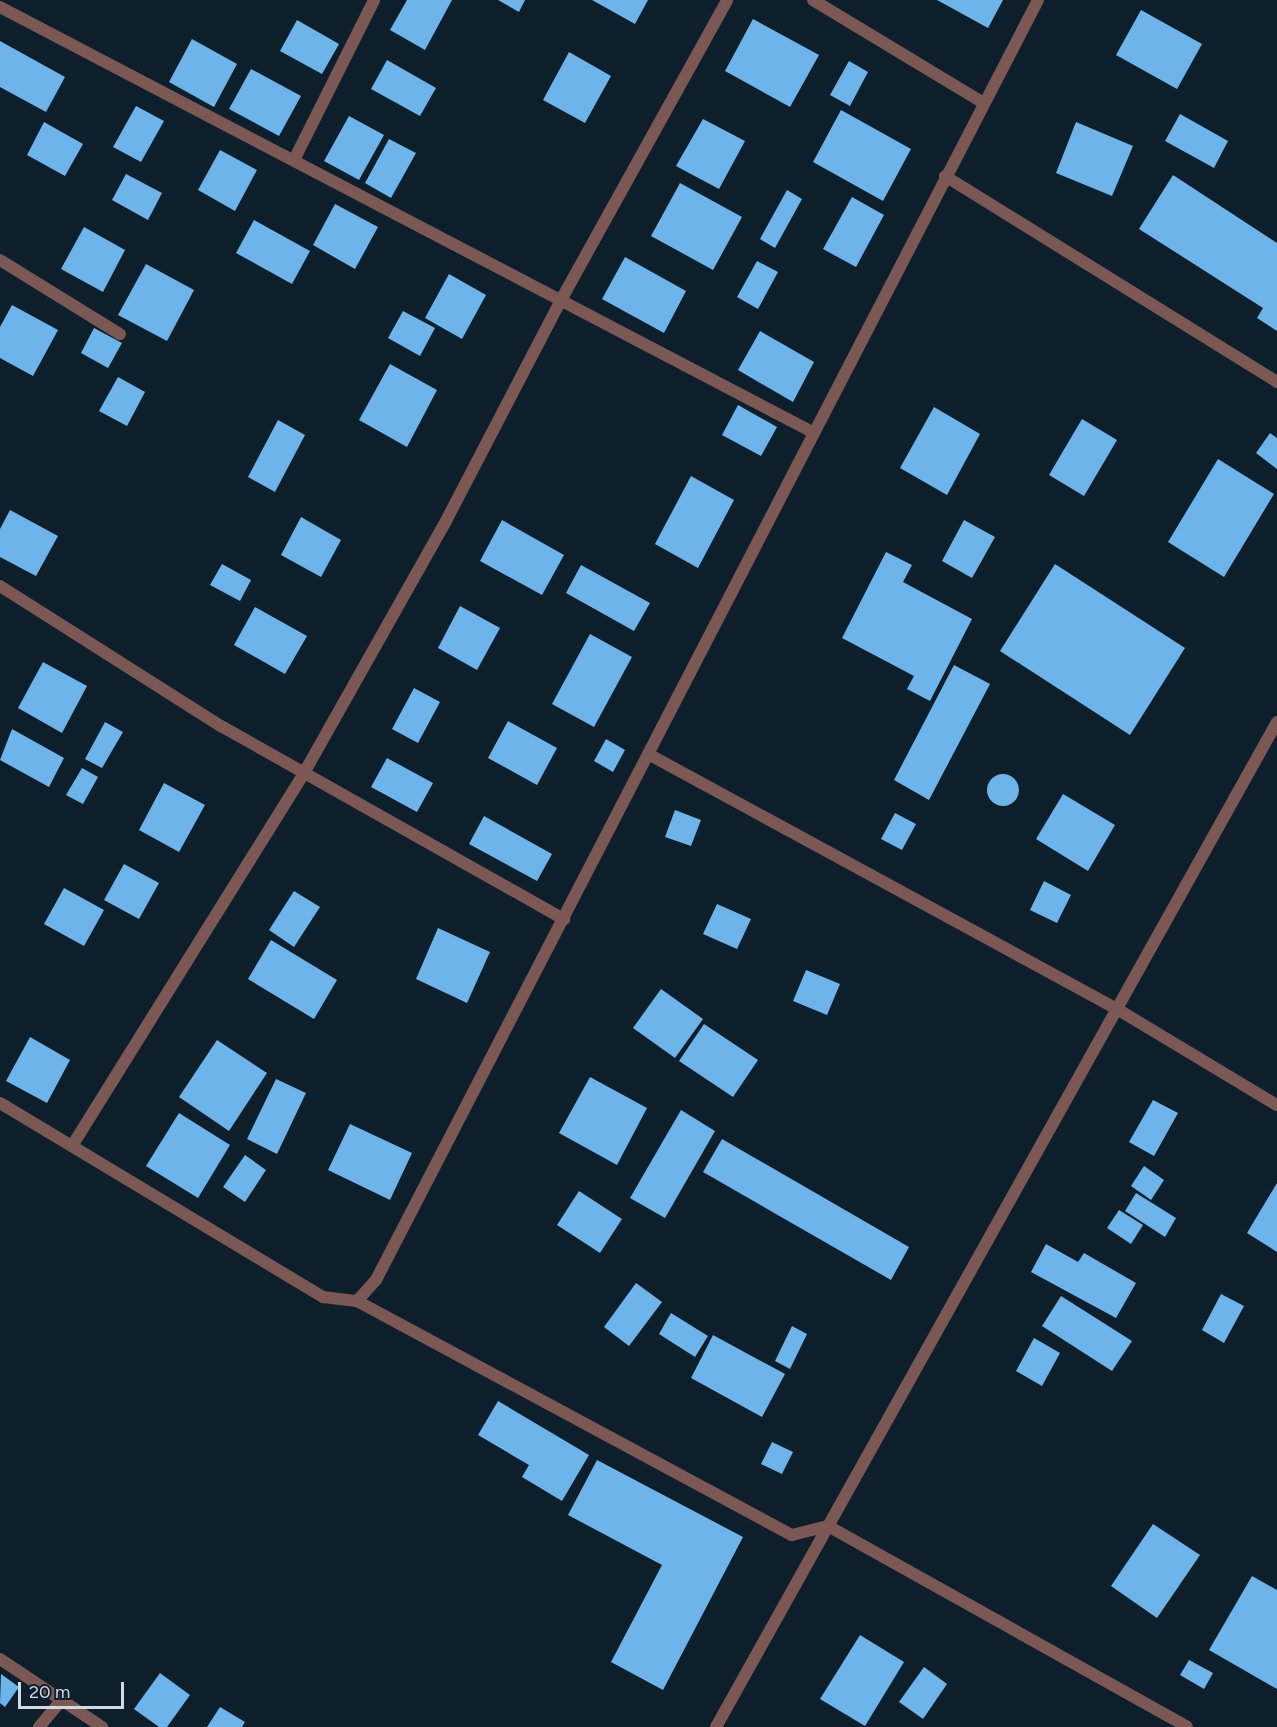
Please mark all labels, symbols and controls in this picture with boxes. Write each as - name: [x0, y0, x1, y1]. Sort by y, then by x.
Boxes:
- scale bar: [21, 1670, 128, 1708]
- text: 20 m: [29, 1681, 70, 1703]

